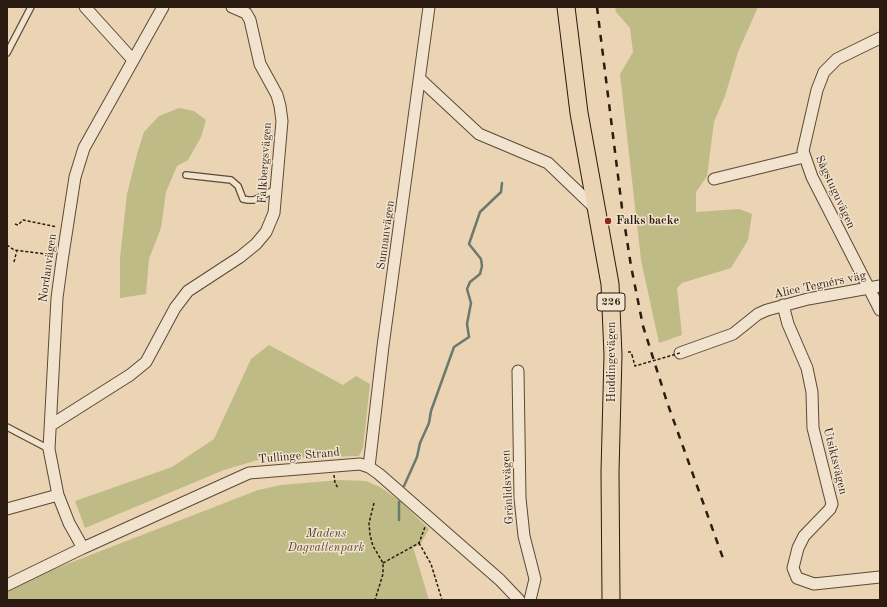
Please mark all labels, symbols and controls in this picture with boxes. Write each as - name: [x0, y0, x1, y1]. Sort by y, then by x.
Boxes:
- street label: Falkbergsvägen: [255, 122, 275, 204]
- street label: Sågstuguvägen: [812, 153, 858, 231]
- street label: Sunnanvägen: [374, 199, 398, 271]
- place label: Falks backe: [616, 214, 679, 228]
- marker: Falks backe: [603, 216, 613, 226]
- street label: Nordanvägen: [36, 233, 60, 303]
- street label: Alice Tegnérs väg: [773, 268, 867, 302]
- road number: 226: [597, 293, 625, 311]
- street label: Huddingevägen: [605, 322, 619, 402]
- street label: Utsiktsvägen: [820, 426, 850, 496]
- street label: Tullinge Strand: [258, 445, 340, 467]
- street label: Grönlidsvägen: [499, 449, 517, 525]
- park label: Madens Dagvattenpark: [288, 527, 364, 555]

